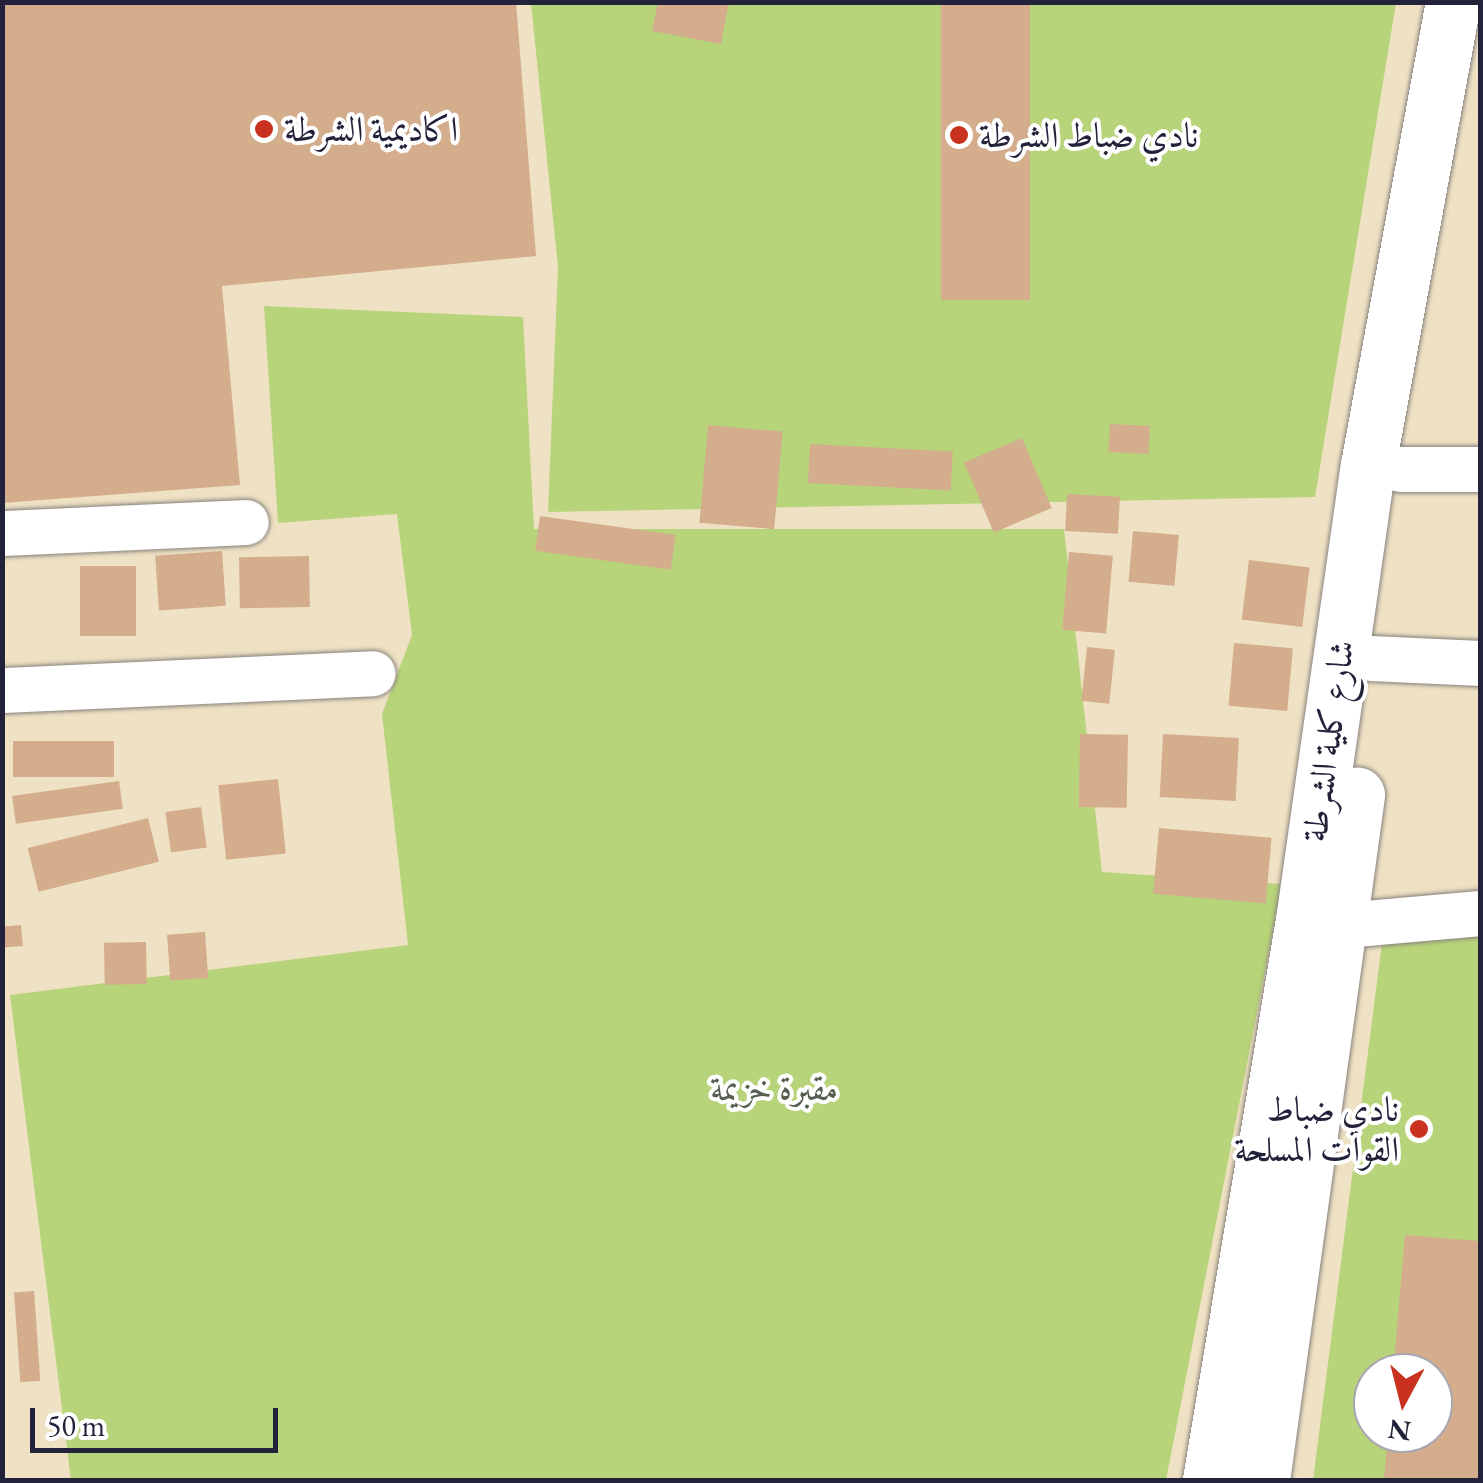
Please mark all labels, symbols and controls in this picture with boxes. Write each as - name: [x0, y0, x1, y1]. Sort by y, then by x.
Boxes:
- place label: اكاديمية الشرطة: [284, 108, 458, 150]
- place label: نادي ضباط الشرطة: [979, 114, 1198, 156]
- marker: اكاديمية الشرطة: [253, 118, 275, 140]
- marker: نادي ضباط الشرطة: [948, 124, 970, 146]
- street label: شارع كلية الشرطة: [1293, 637, 1363, 845]
- park label: مقبرة خزيمة: [710, 1067, 838, 1109]
- place label: نادي ضباط القوات المسلحة: [1234, 1088, 1399, 1170]
- marker: نادي ضباط القوات المسلحة: [1408, 1118, 1430, 1140]
- north arrow: [1353, 1353, 1453, 1453]
- scale bar: [35, 1388, 282, 1450]
- text: 50 m: [47, 1406, 105, 1445]
- text: N: [1386, 1412, 1413, 1450]

